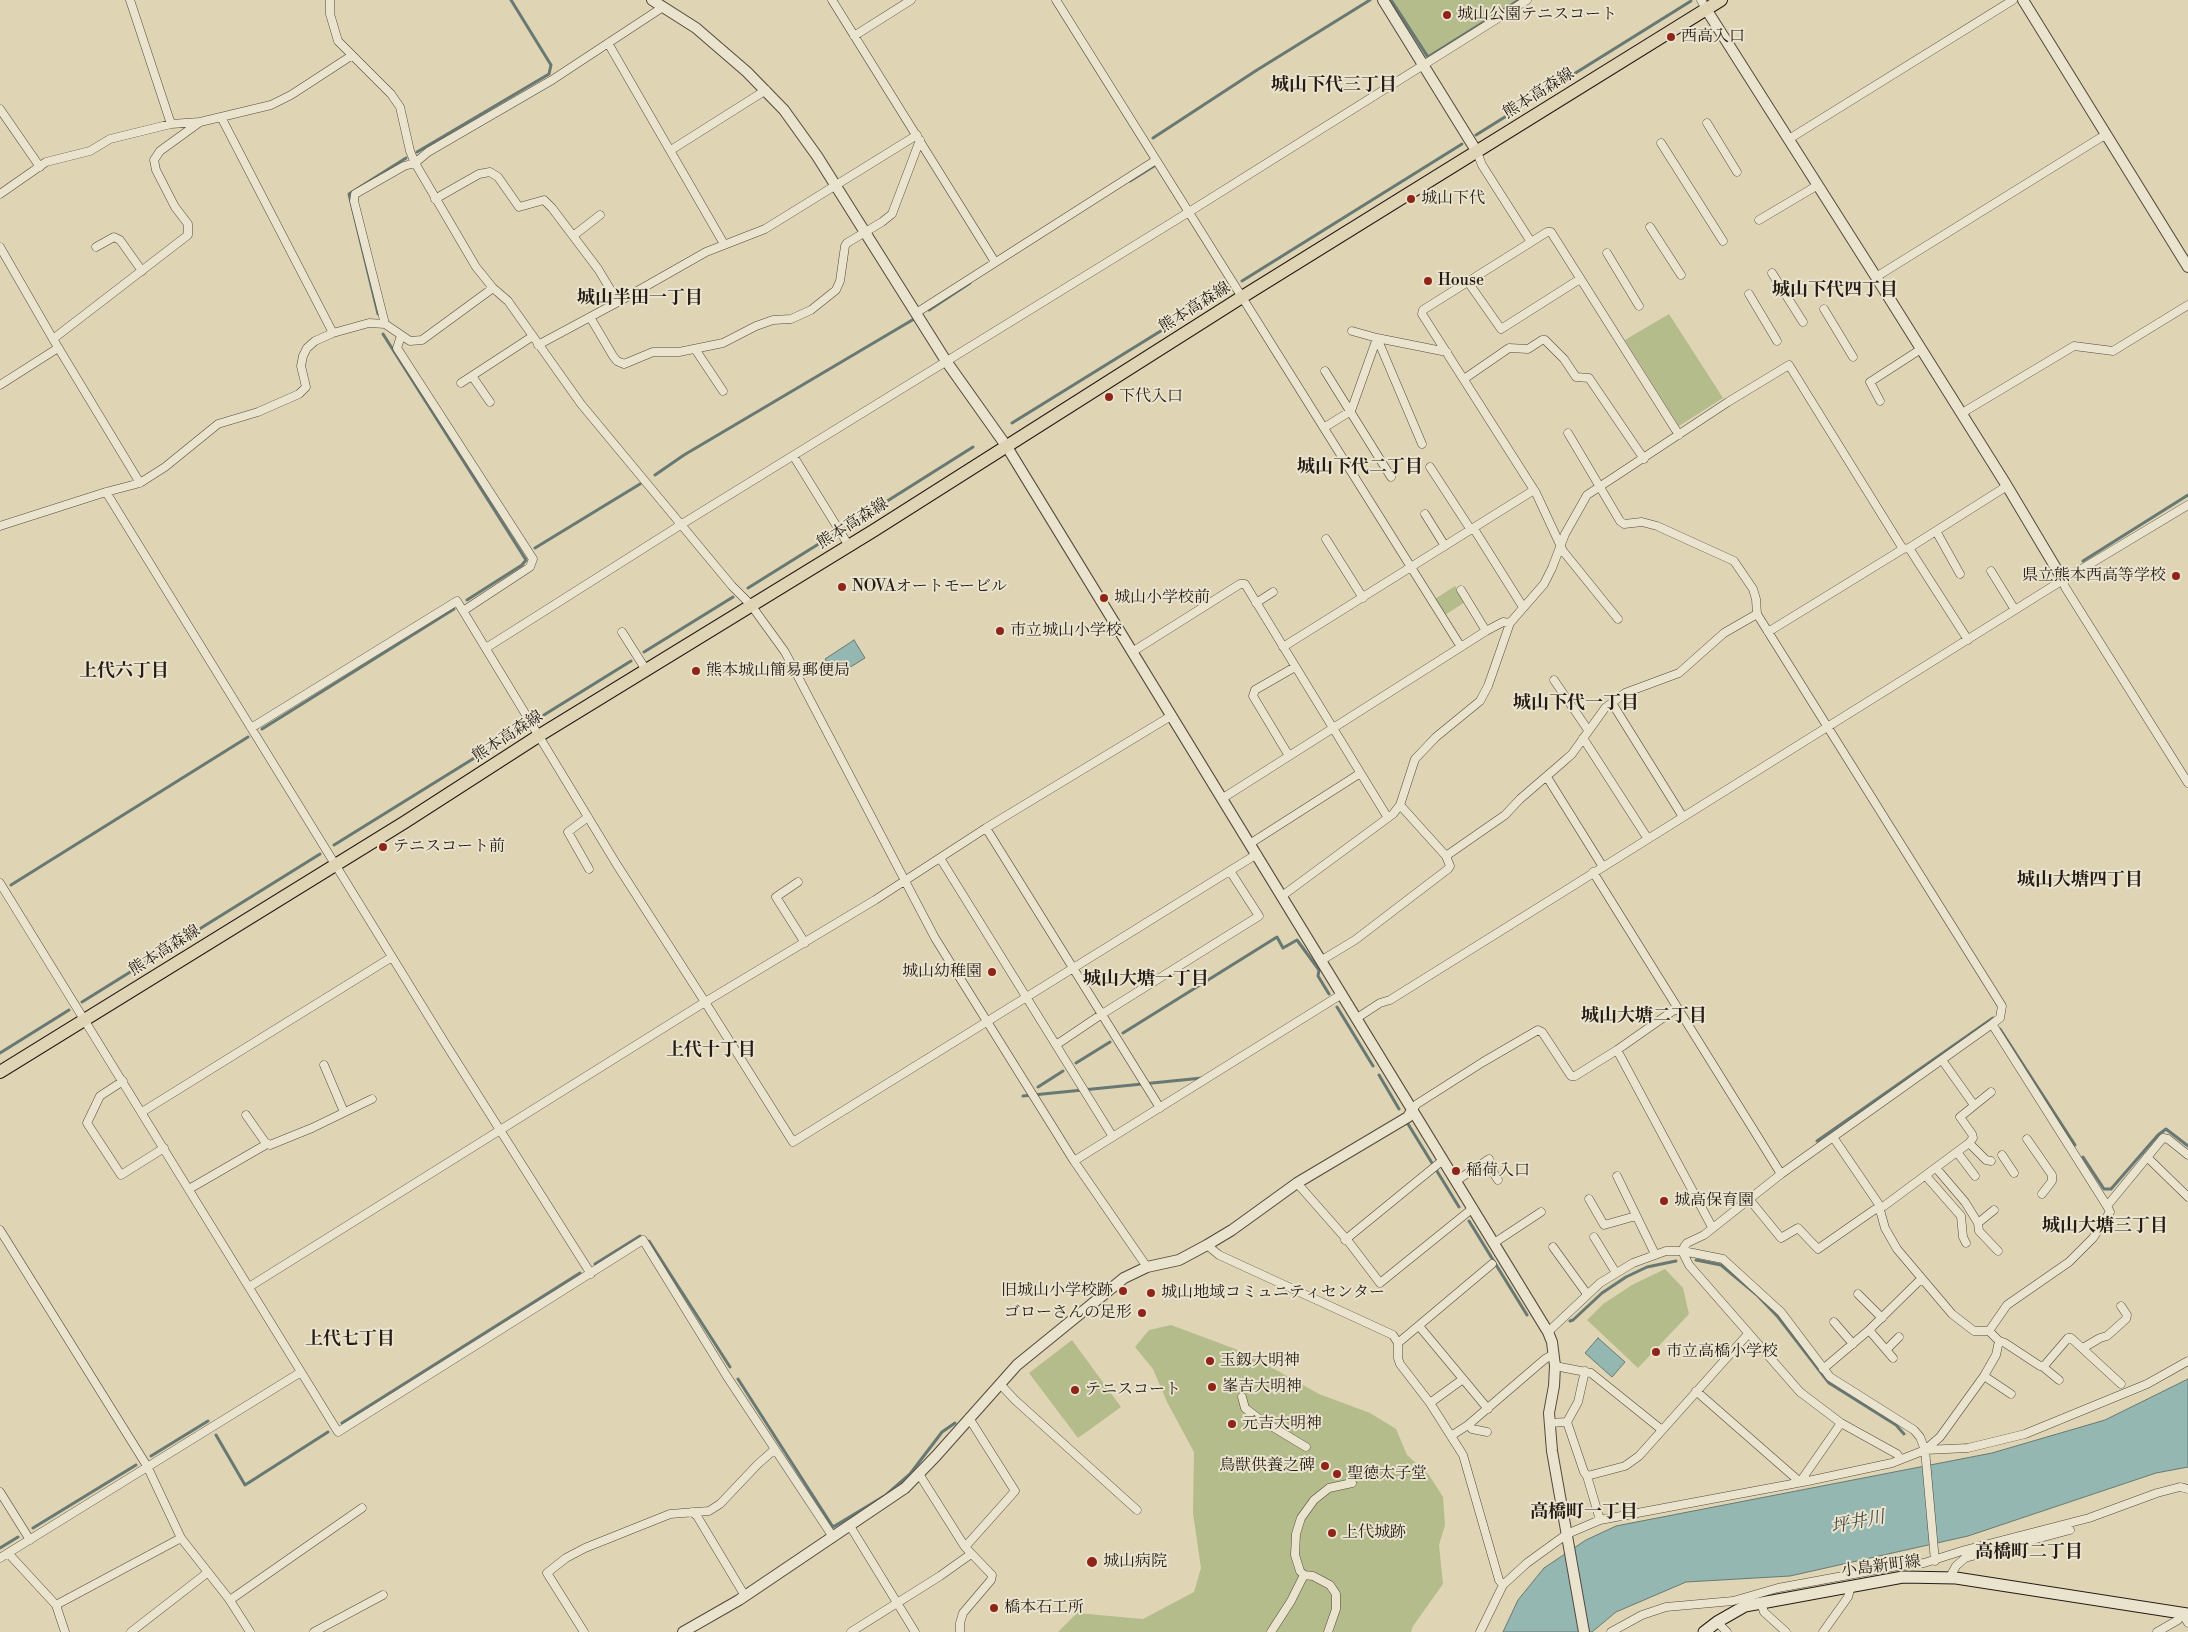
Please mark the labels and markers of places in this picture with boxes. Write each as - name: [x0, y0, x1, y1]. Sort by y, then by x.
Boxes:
- place label: 城山公園テニスコート: [1457, 5, 1617, 25]
- marker: 城山公園テニスコート: [1441, 9, 1453, 21]
- place label: 西高入口: [1681, 27, 1745, 47]
- marker: 西高入口: [1665, 31, 1677, 43]
- place label: 城山下代: [1421, 189, 1485, 209]
- marker: 城山下代: [1405, 193, 1417, 205]
- place label: House: [1438, 271, 1484, 291]
- marker: House: [1422, 275, 1434, 287]
- place label: 下代入口: [1119, 387, 1183, 407]
- marker: 下代入口: [1103, 391, 1115, 403]
- place label: 県立熊本西高等学校: [2022, 566, 2166, 586]
- marker: 県立熊本西高等学校: [2170, 570, 2182, 582]
- place label: NOVAオートモービル: [852, 577, 1007, 597]
- marker: NOVAオートモービル: [836, 581, 848, 593]
- place label: 城山小学校前: [1114, 588, 1210, 608]
- marker: 城山小学校前: [1098, 592, 1110, 604]
- place label: 市立城山小学校: [1010, 621, 1122, 641]
- marker: 市立城山小学校: [994, 625, 1006, 637]
- place label: 熊本城山簡易郵便局: [706, 661, 850, 681]
- marker: 熊本城山簡易郵便局: [690, 665, 702, 677]
- place label: テニスコート前: [393, 837, 505, 857]
- marker: テニスコート前: [377, 841, 389, 853]
- place label: 城山幼稚園: [902, 962, 982, 982]
- marker: 城山幼稚園: [986, 966, 998, 978]
- place label: 稲荷入口: [1466, 1161, 1530, 1181]
- marker: 稲荷入口: [1450, 1165, 1462, 1177]
- place label: 城高保育園: [1674, 1191, 1754, 1211]
- marker: 城高保育園: [1658, 1195, 1670, 1207]
- place label: 旧城山小学校跡: [1001, 1281, 1113, 1301]
- place label: 城山地域コミュニティセンター: [1161, 1283, 1385, 1303]
- marker: 旧城山小学校跡: [1117, 1285, 1129, 1297]
- marker: 城山地域コミュニティセンター: [1145, 1287, 1157, 1299]
- place label: ゴローさんの足形: [1004, 1303, 1132, 1323]
- marker: ゴローさんの足形: [1136, 1307, 1148, 1319]
- place label: 市立高橋小学校: [1666, 1342, 1778, 1362]
- marker: 市立高橋小学校: [1650, 1346, 1662, 1358]
- place label: 玉釼大明神: [1220, 1351, 1300, 1371]
- marker: 玉釼大明神: [1204, 1355, 1216, 1367]
- place label: 峯吉大明神: [1222, 1377, 1302, 1397]
- place label: テニスコート: [1085, 1380, 1181, 1400]
- marker: 峯吉大明神: [1206, 1381, 1218, 1393]
- marker: テニスコート: [1069, 1384, 1081, 1396]
- place label: 元吉大明神: [1242, 1414, 1322, 1434]
- marker: 元吉大明神: [1226, 1418, 1238, 1430]
- place label: 鳥獣供養之碑: [1219, 1456, 1315, 1476]
- marker: 鳥獣供養之碑: [1319, 1460, 1331, 1472]
- place label: 聖徳太子堂: [1347, 1464, 1427, 1484]
- marker: 聖徳太子堂: [1331, 1468, 1343, 1480]
- place label: 上代城跡: [1342, 1523, 1406, 1543]
- marker: 上代城跡: [1326, 1527, 1338, 1539]
- place label: 城山病院: [1103, 1552, 1167, 1572]
- marker: 城山病院: [1085, 1555, 1099, 1569]
- place label: 橋本石工所: [1004, 1598, 1084, 1618]
- marker: 橋本石工所: [988, 1602, 1000, 1614]

